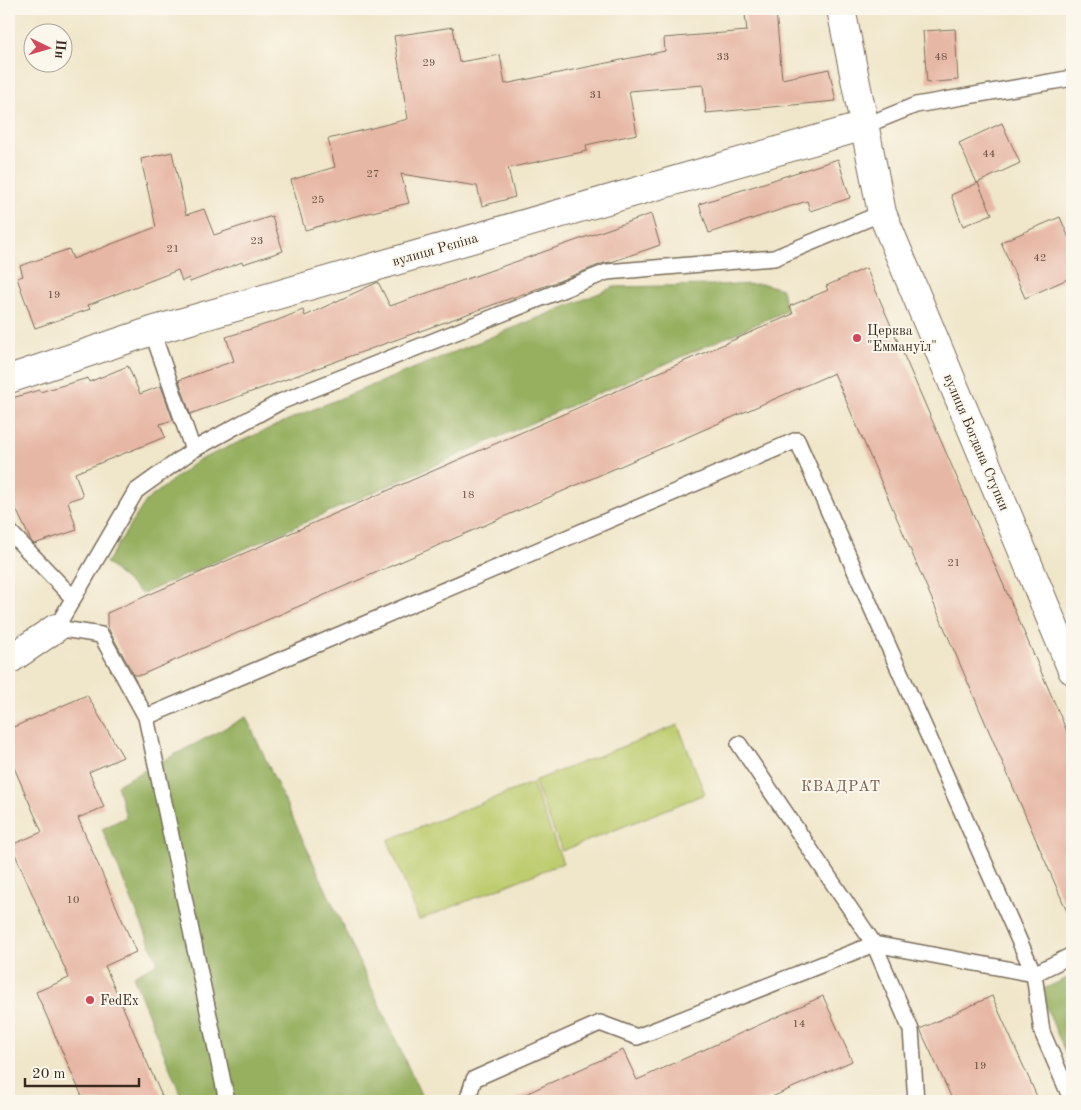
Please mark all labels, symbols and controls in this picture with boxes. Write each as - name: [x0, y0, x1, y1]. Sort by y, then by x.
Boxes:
- north arrow: [22, 22, 72, 72]
- text: Пн: [52, 39, 68, 59]
- house number: 33: [717, 52, 729, 63]
- house number: 48: [935, 52, 947, 63]
- house number: 29: [423, 58, 435, 69]
- house number: 31: [590, 90, 602, 101]
- house number: 44: [983, 149, 995, 160]
- house number: 27: [367, 169, 379, 180]
- house number: 25: [312, 195, 324, 206]
- street label: вулиця Рєпіна: [391, 231, 480, 269]
- house number: 23: [251, 236, 263, 247]
- house number: 21: [167, 244, 179, 255]
- house number: 42: [1034, 253, 1046, 264]
- house number: 19: [48, 290, 60, 301]
- place label: Церква "Еммануїл": [867, 324, 937, 354]
- marker: Церква "Еммануїл": [851, 332, 863, 344]
- street label: вулиця Богдана Ступки: [941, 372, 1011, 513]
- house number: 18: [462, 490, 474, 501]
- house number: 21: [948, 558, 960, 569]
- district label: КВАДРАТ: [801, 780, 881, 795]
- house number: 10: [67, 895, 79, 906]
- marker: FedEx: [84, 994, 96, 1006]
- place label: FedEx: [100, 994, 139, 1008]
- house number: 14: [793, 1019, 805, 1030]
- scale bar: [25, 1055, 139, 1087]
- house number: 19: [974, 1061, 986, 1072]
- text: 20 m: [32, 1067, 66, 1082]

